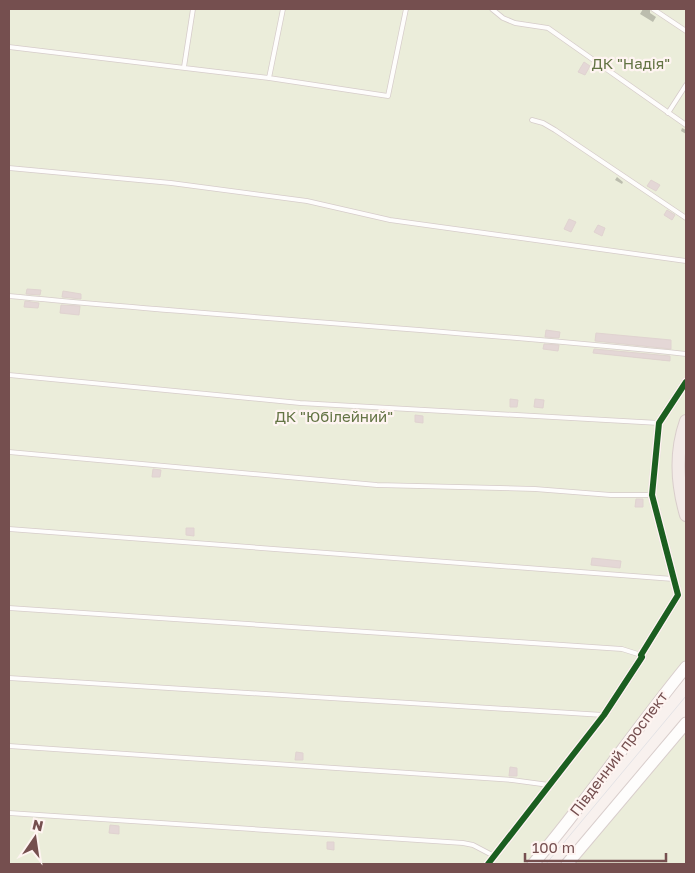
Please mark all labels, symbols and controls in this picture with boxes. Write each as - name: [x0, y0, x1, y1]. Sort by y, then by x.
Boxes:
- park label: ДК "Надія": [592, 54, 670, 72]
- park label: ДК "Юбілейний": [275, 407, 393, 425]
- street label: Південний проспект: [566, 687, 671, 819]
- north arrow: [10, 813, 60, 863]
- text: N: [31, 815, 45, 834]
- scale bar: [525, 830, 666, 862]
- text: 100 m: [532, 838, 575, 856]

